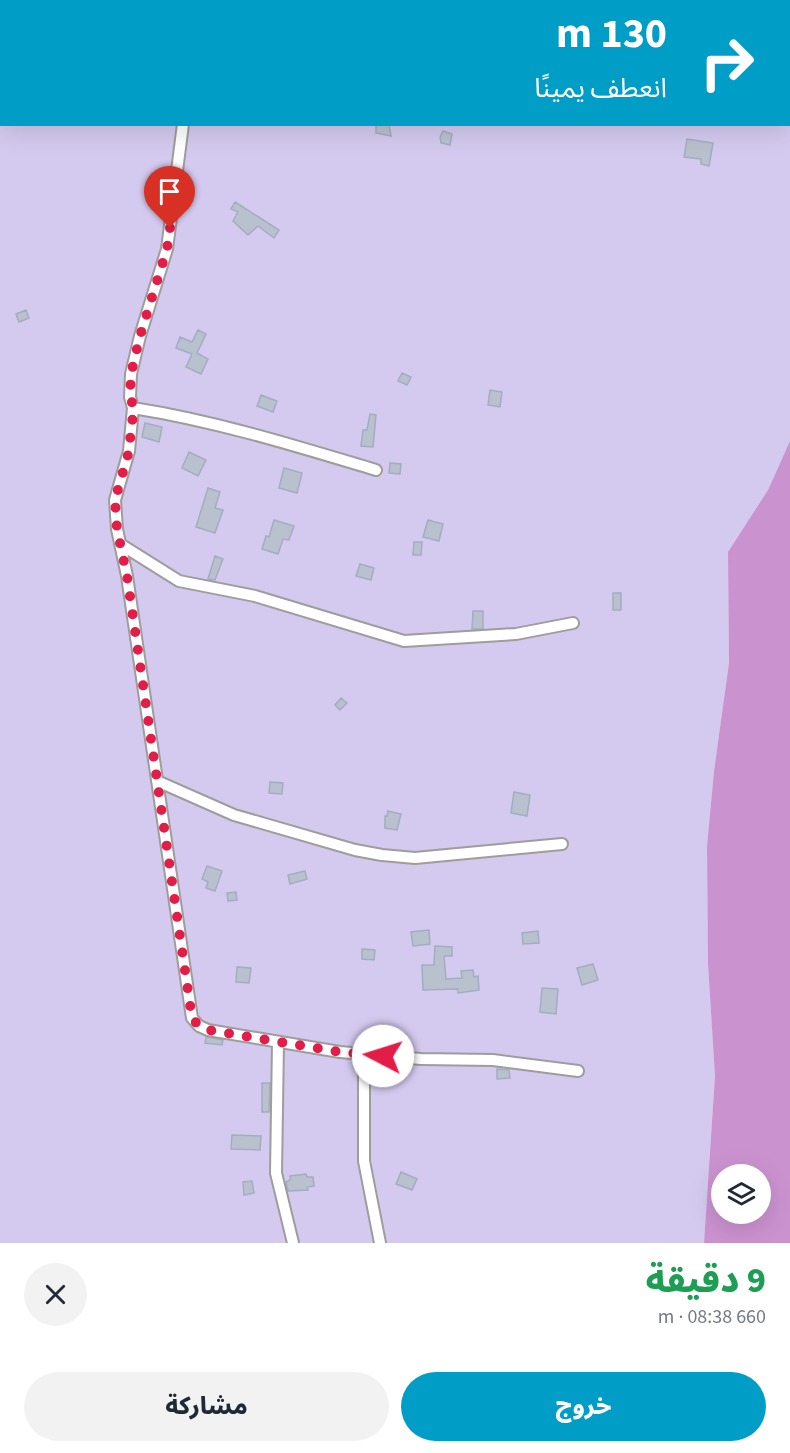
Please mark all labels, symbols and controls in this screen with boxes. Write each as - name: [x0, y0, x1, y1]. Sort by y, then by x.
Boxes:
- text: 130 m: [556, 4, 667, 64]
- icon: right: [688, 24, 766, 102]
- text: انعطف يمينًا: [534, 69, 667, 108]
- pin: [144, 166, 195, 228]
- icon: arrive: [153, 175, 186, 208]
- position arrow: [351, 1024, 415, 1088]
- map controls: [711, 1164, 771, 1224]
- button: layers: [711, 1164, 771, 1224]
- text: 9 دقيقة: [646, 1255, 766, 1306]
- button: close: [24, 1263, 87, 1326]
- text: 660 m · 08:38: [658, 1303, 766, 1331]
- button: مشاركة: [24, 1372, 389, 1441]
- button: خروج: [401, 1372, 766, 1441]

